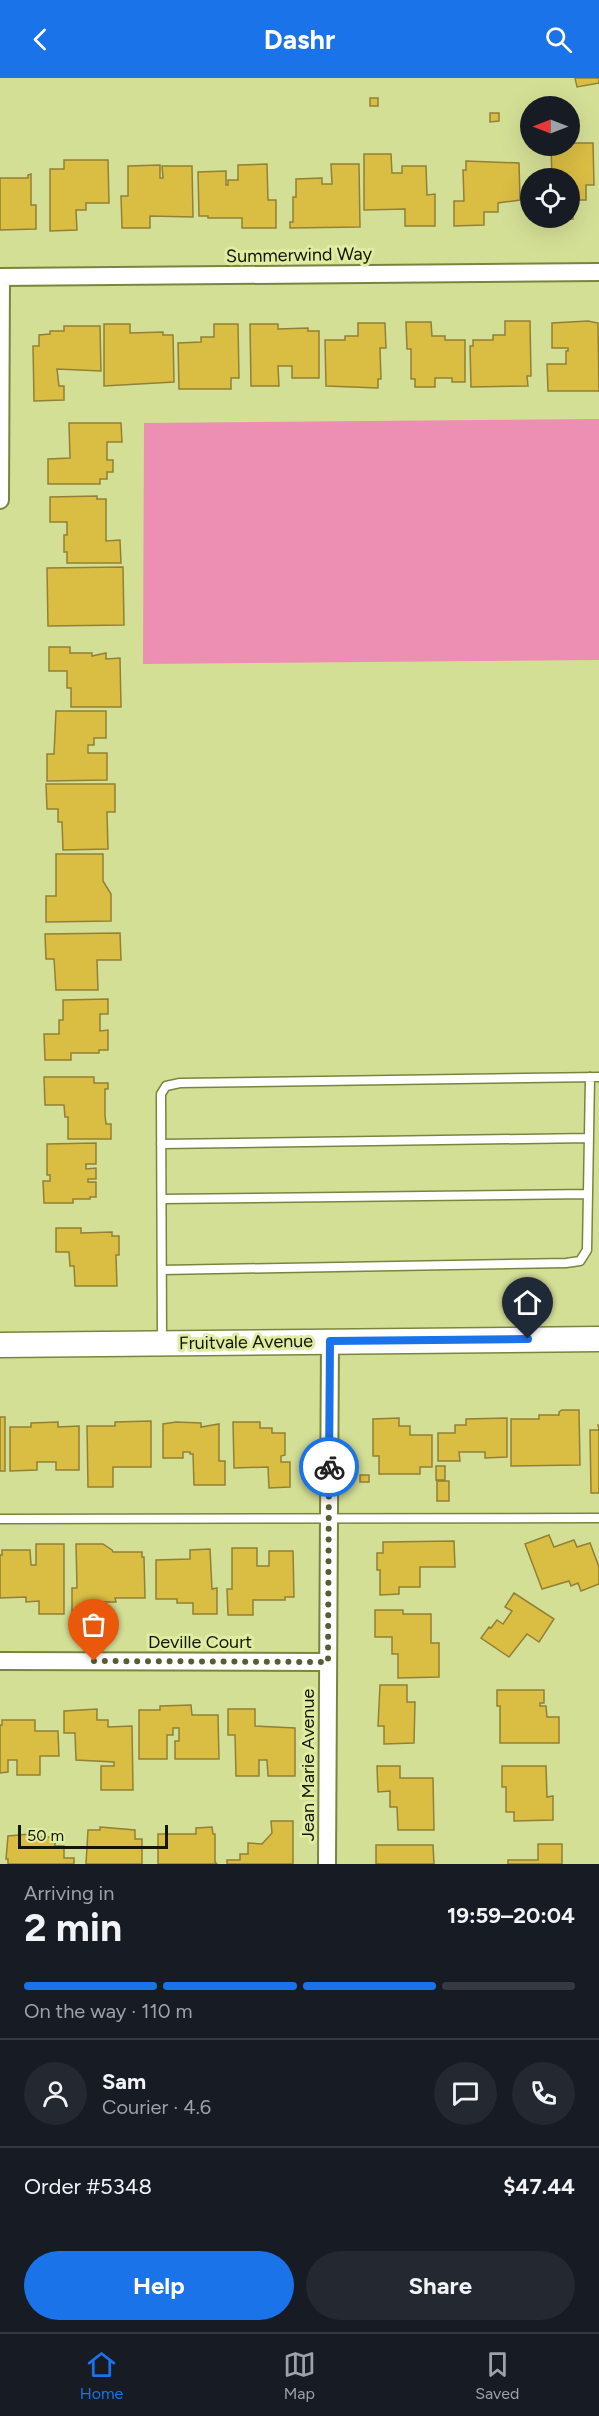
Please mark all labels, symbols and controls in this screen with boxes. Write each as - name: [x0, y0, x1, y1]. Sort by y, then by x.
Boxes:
- icon: back: [24, 23, 57, 56]
- text: Dashr: [264, 23, 335, 56]
- icon: search: [542, 23, 575, 56]
- north arrow: [520, 96, 580, 156]
- map controls: [520, 96, 580, 228]
- button: locate: [520, 168, 580, 228]
- street label: Summerwind Way: [226, 243, 373, 267]
- pin: [502, 1277, 553, 1339]
- icon: home: [511, 1286, 544, 1319]
- street label: Fruitvale Avenue: [179, 1330, 313, 1354]
- courier: [299, 1437, 359, 1497]
- icon: bike: [313, 1451, 346, 1484]
- pin: [68, 1599, 119, 1661]
- icon: bag: [77, 1608, 110, 1641]
- street label: Deville Court: [148, 1631, 252, 1653]
- street label: Jean Marie Avenue: [297, 1689, 319, 1841]
- scale bar: [18, 1822, 168, 1850]
- text: 50 m: [27, 1826, 64, 1845]
- text: Arriving in: [24, 1881, 114, 1905]
- text: 19:59–20:04: [447, 1902, 575, 1929]
- text: 2 min: [24, 1904, 122, 1951]
- text: On the way · 110 m: [24, 1999, 192, 2023]
- button: person: [24, 2062, 87, 2125]
- button: chat: [434, 2062, 497, 2125]
- button: phone: [512, 2062, 575, 2125]
- text: Sam: [102, 2068, 146, 2095]
- text: Courier · 4.6: [102, 2095, 211, 2119]
- text: Order #5348: [24, 2173, 152, 2200]
- text: $47.44: [503, 2173, 575, 2200]
- button: Help: [24, 2251, 294, 2320]
- button: Share: [306, 2251, 575, 2320]
- tab: Home: [80, 2348, 123, 2403]
- tab: Map: [283, 2348, 316, 2403]
- tab: Saved: [475, 2348, 519, 2403]

